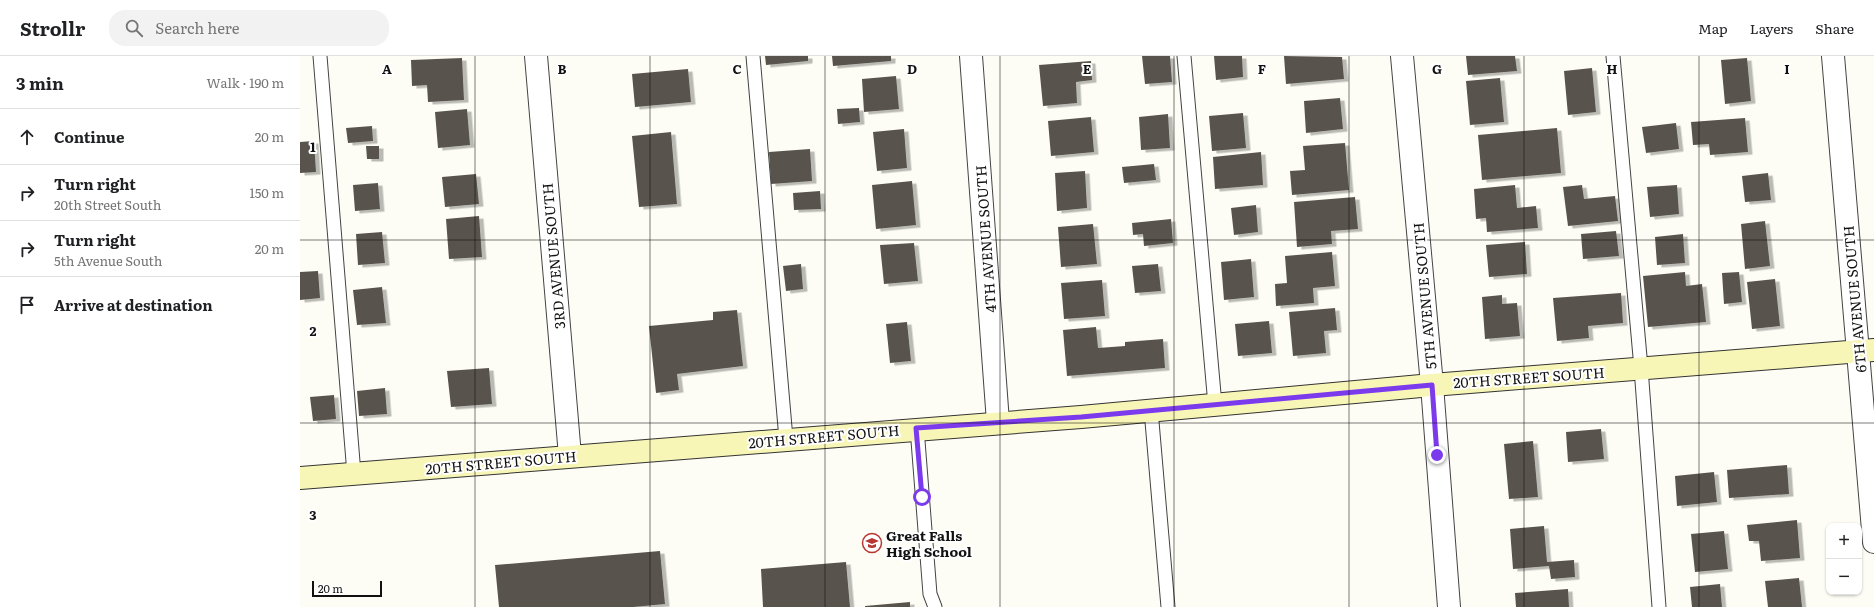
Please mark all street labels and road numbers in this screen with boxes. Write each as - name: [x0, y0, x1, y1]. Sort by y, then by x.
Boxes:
- street label: 4TH AVENUE SOUTH: [970, 165, 1000, 313]
- street label: 3RD AVENUE SOUTH: [537, 182, 569, 330]
- street label: 5TH AVENUE SOUTH: [1408, 222, 1440, 370]
- street label: 6TH AVENUE SOUTH: [1838, 225, 1870, 373]
- street label: 20TH STREET SOUTH: [1453, 362, 1605, 392]
- street label: 20TH STREET SOUTH: [748, 419, 900, 453]
- street label: 20TH STREET SOUTH: [425, 445, 577, 479]

